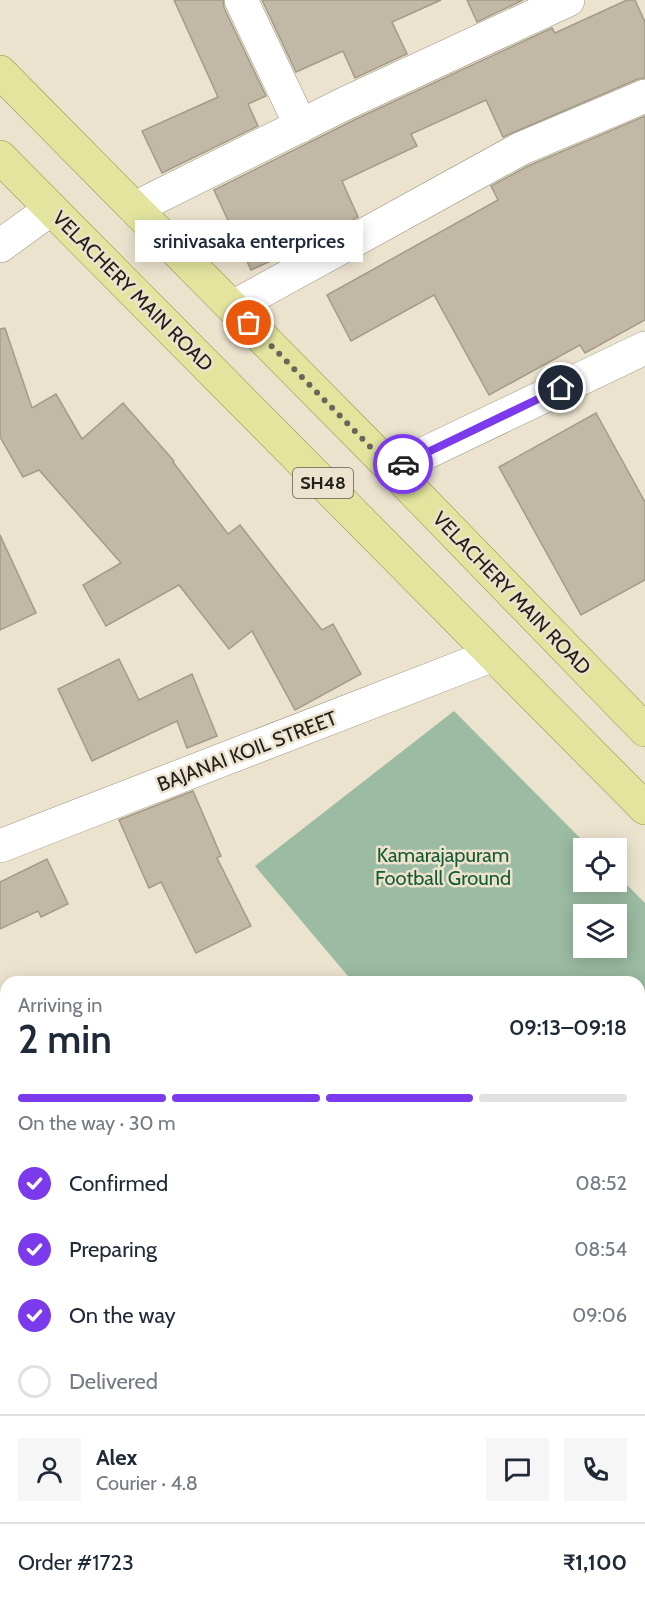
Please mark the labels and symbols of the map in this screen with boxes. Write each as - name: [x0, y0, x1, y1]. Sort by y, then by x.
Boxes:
- street label: VELACHERY MAIN ROAD: [48, 206, 218, 376]
- callout: srinivasaka enterprices: [135, 221, 363, 263]
- pin: [223, 297, 274, 348]
- pin: [535, 362, 586, 413]
- courier: [373, 434, 433, 494]
- road number: SH48: [293, 468, 353, 498]
- street label: VELACHERY MAIN ROAD: [428, 507, 596, 679]
- street label: BAJANAI KOIL STREET: [154, 706, 341, 796]
- park label: Kamarajapuram Football Ground: [375, 843, 511, 890]

